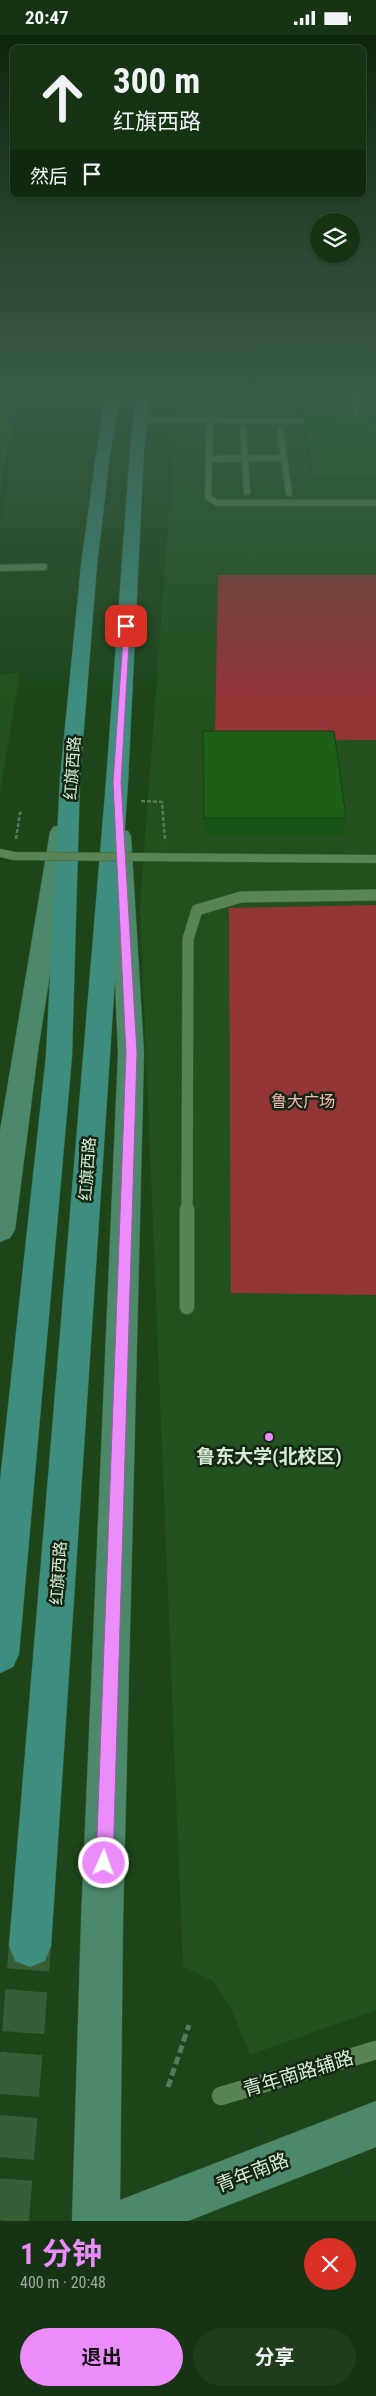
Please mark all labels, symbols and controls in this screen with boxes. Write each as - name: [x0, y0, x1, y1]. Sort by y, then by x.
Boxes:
- text: 20:47: [25, 6, 69, 29]
- text: 300 m: [113, 61, 200, 102]
- icon: ahead: [30, 65, 95, 130]
- text: 红旗西路: [113, 109, 201, 134]
- icon: arrive: [78, 160, 106, 188]
- text: 然后: [30, 165, 68, 188]
- map controls: [310, 213, 360, 263]
- button: layers: [310, 213, 360, 263]
- pin: [105, 605, 147, 647]
- icon: arrive: [112, 612, 140, 640]
- street label: 红旗西路: [61, 735, 84, 801]
- park label: 鲁大广场: [271, 1092, 335, 1111]
- street label: 红旗西路: [76, 1136, 99, 1202]
- marker: 鲁东大学(北校区): [263, 1431, 275, 1443]
- place label: 鲁东大学(北校区): [196, 1445, 342, 1468]
- street label: 红旗西路: [47, 1540, 70, 1606]
- position arrow: [77, 1836, 129, 1888]
- street label: 青年南路辅路: [240, 2046, 356, 2101]
- street label: 青年南路: [213, 2148, 292, 2197]
- text: 1 分钟: [20, 2236, 102, 2271]
- button: close: [304, 2238, 356, 2290]
- text: 400 m · 20:48: [20, 2273, 106, 2292]
- button: 退出: [20, 2328, 183, 2386]
- button: 分享: [193, 2328, 356, 2386]

